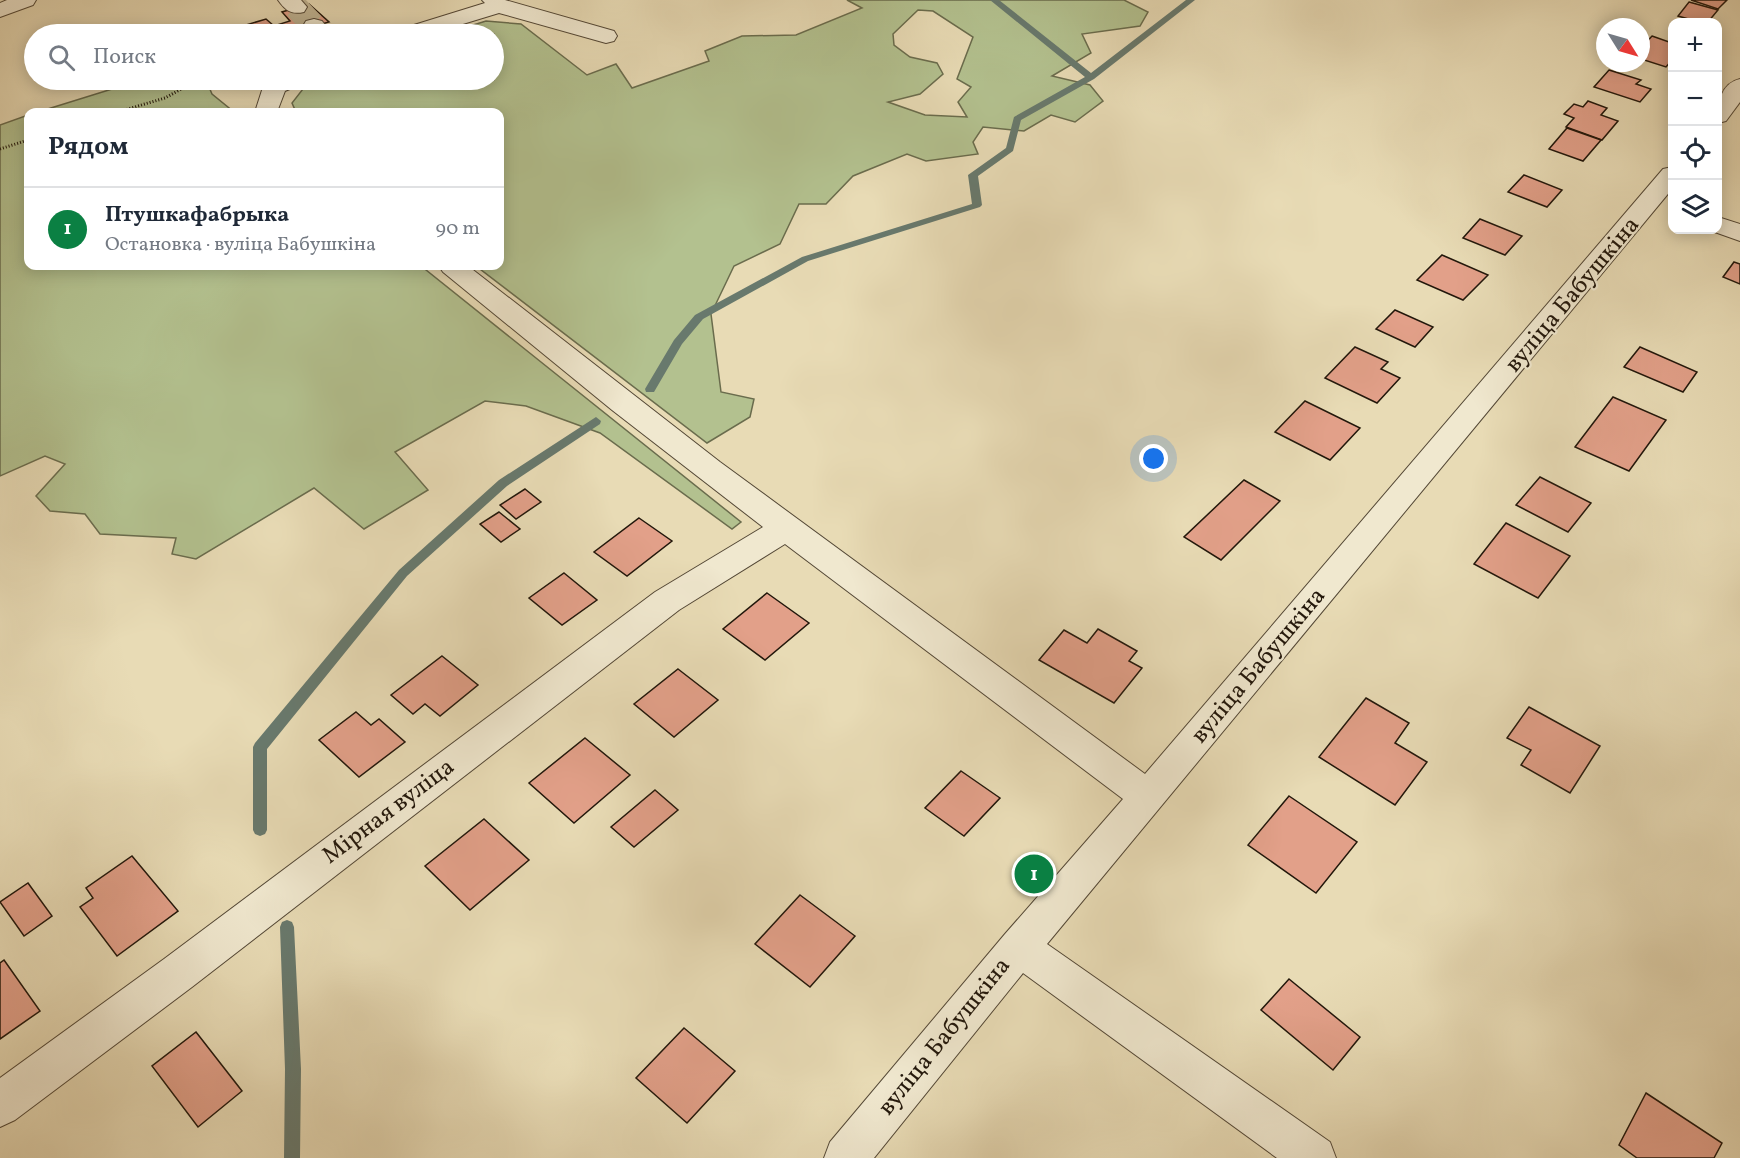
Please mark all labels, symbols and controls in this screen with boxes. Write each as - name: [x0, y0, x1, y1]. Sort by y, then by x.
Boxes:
- north arrow: [1596, 18, 1650, 72]
- map controls: [1668, 18, 1722, 234]
- button: +: [1668, 18, 1722, 72]
- search box: [24, 24, 504, 90]
- icon: search: [45, 41, 78, 74]
- text: Поиск: [93, 42, 156, 73]
- button: −: [1668, 72, 1722, 126]
- button: locate: [1668, 126, 1722, 180]
- text: Рядом: [48, 129, 128, 165]
- button: layers: [1668, 180, 1722, 234]
- text: Птушкафабрыка: [105, 200, 289, 231]
- street label: вуліца Бабушкіна: [1498, 210, 1648, 380]
- text: 1: [63, 215, 72, 243]
- text: 90 m: [436, 215, 480, 243]
- text: Остановка · вуліца Бабушкіна: [105, 231, 376, 259]
- your location: [1139, 444, 1168, 473]
- street label: вуліца Бабушкіна: [1184, 581, 1334, 751]
- street label: Мірная вуліца: [316, 751, 462, 873]
- pin: 1: [1014, 852, 1054, 896]
- street label: вуліца Бабушкіна: [871, 951, 1019, 1123]

